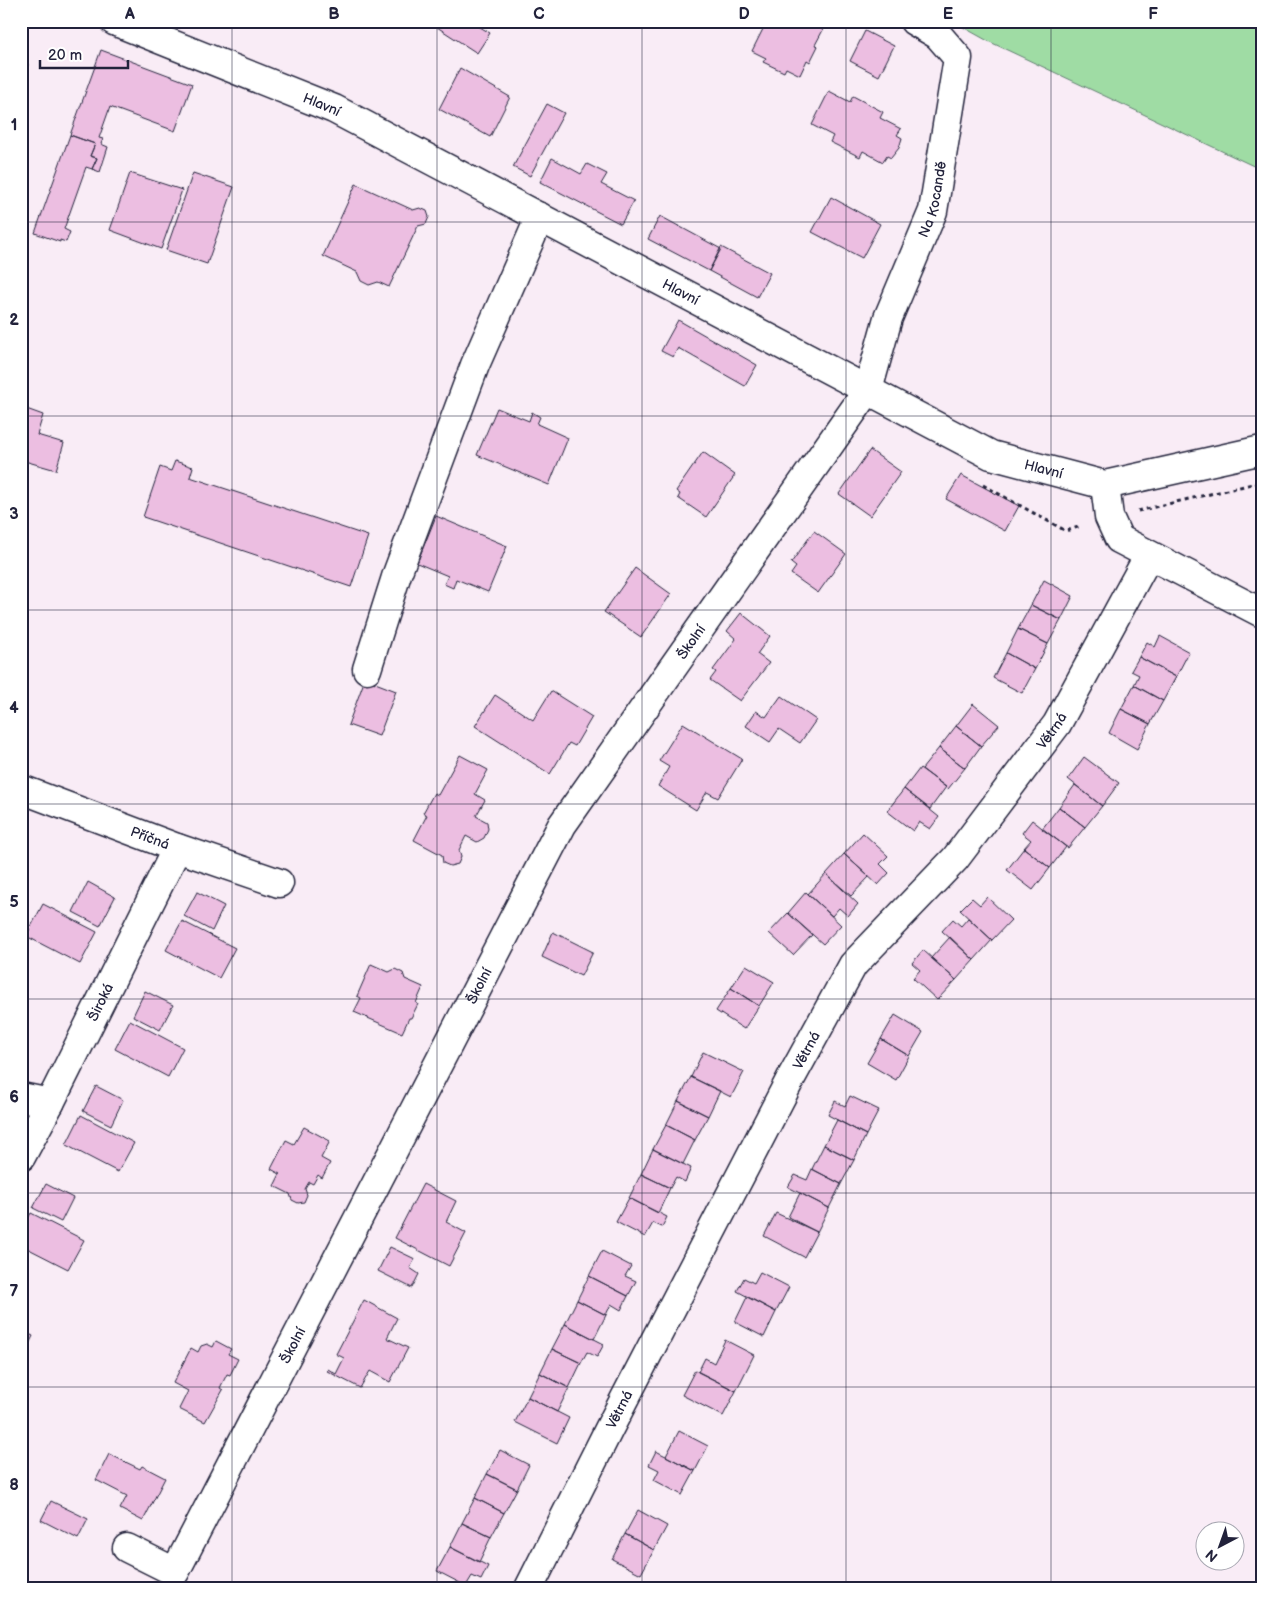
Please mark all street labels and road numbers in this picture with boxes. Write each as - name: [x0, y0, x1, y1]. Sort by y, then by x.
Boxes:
- street label: Hlavní: [301, 89, 344, 120]
- street label: Na Kocandě: [914, 160, 950, 240]
- street label: Hlavní: [660, 275, 703, 309]
- street label: Hlavní: [1023, 456, 1065, 482]
- street label: Školní: [672, 621, 709, 662]
- street label: Větrná: [1033, 710, 1070, 752]
- street label: Příčná: [128, 823, 172, 853]
- street label: Školní: [462, 964, 495, 1007]
- street label: Široká: [83, 980, 117, 1024]
- street label: Větrná: [789, 1028, 823, 1072]
- street label: Školní: [275, 1324, 309, 1366]
- street label: Větrná: [602, 1387, 636, 1431]

